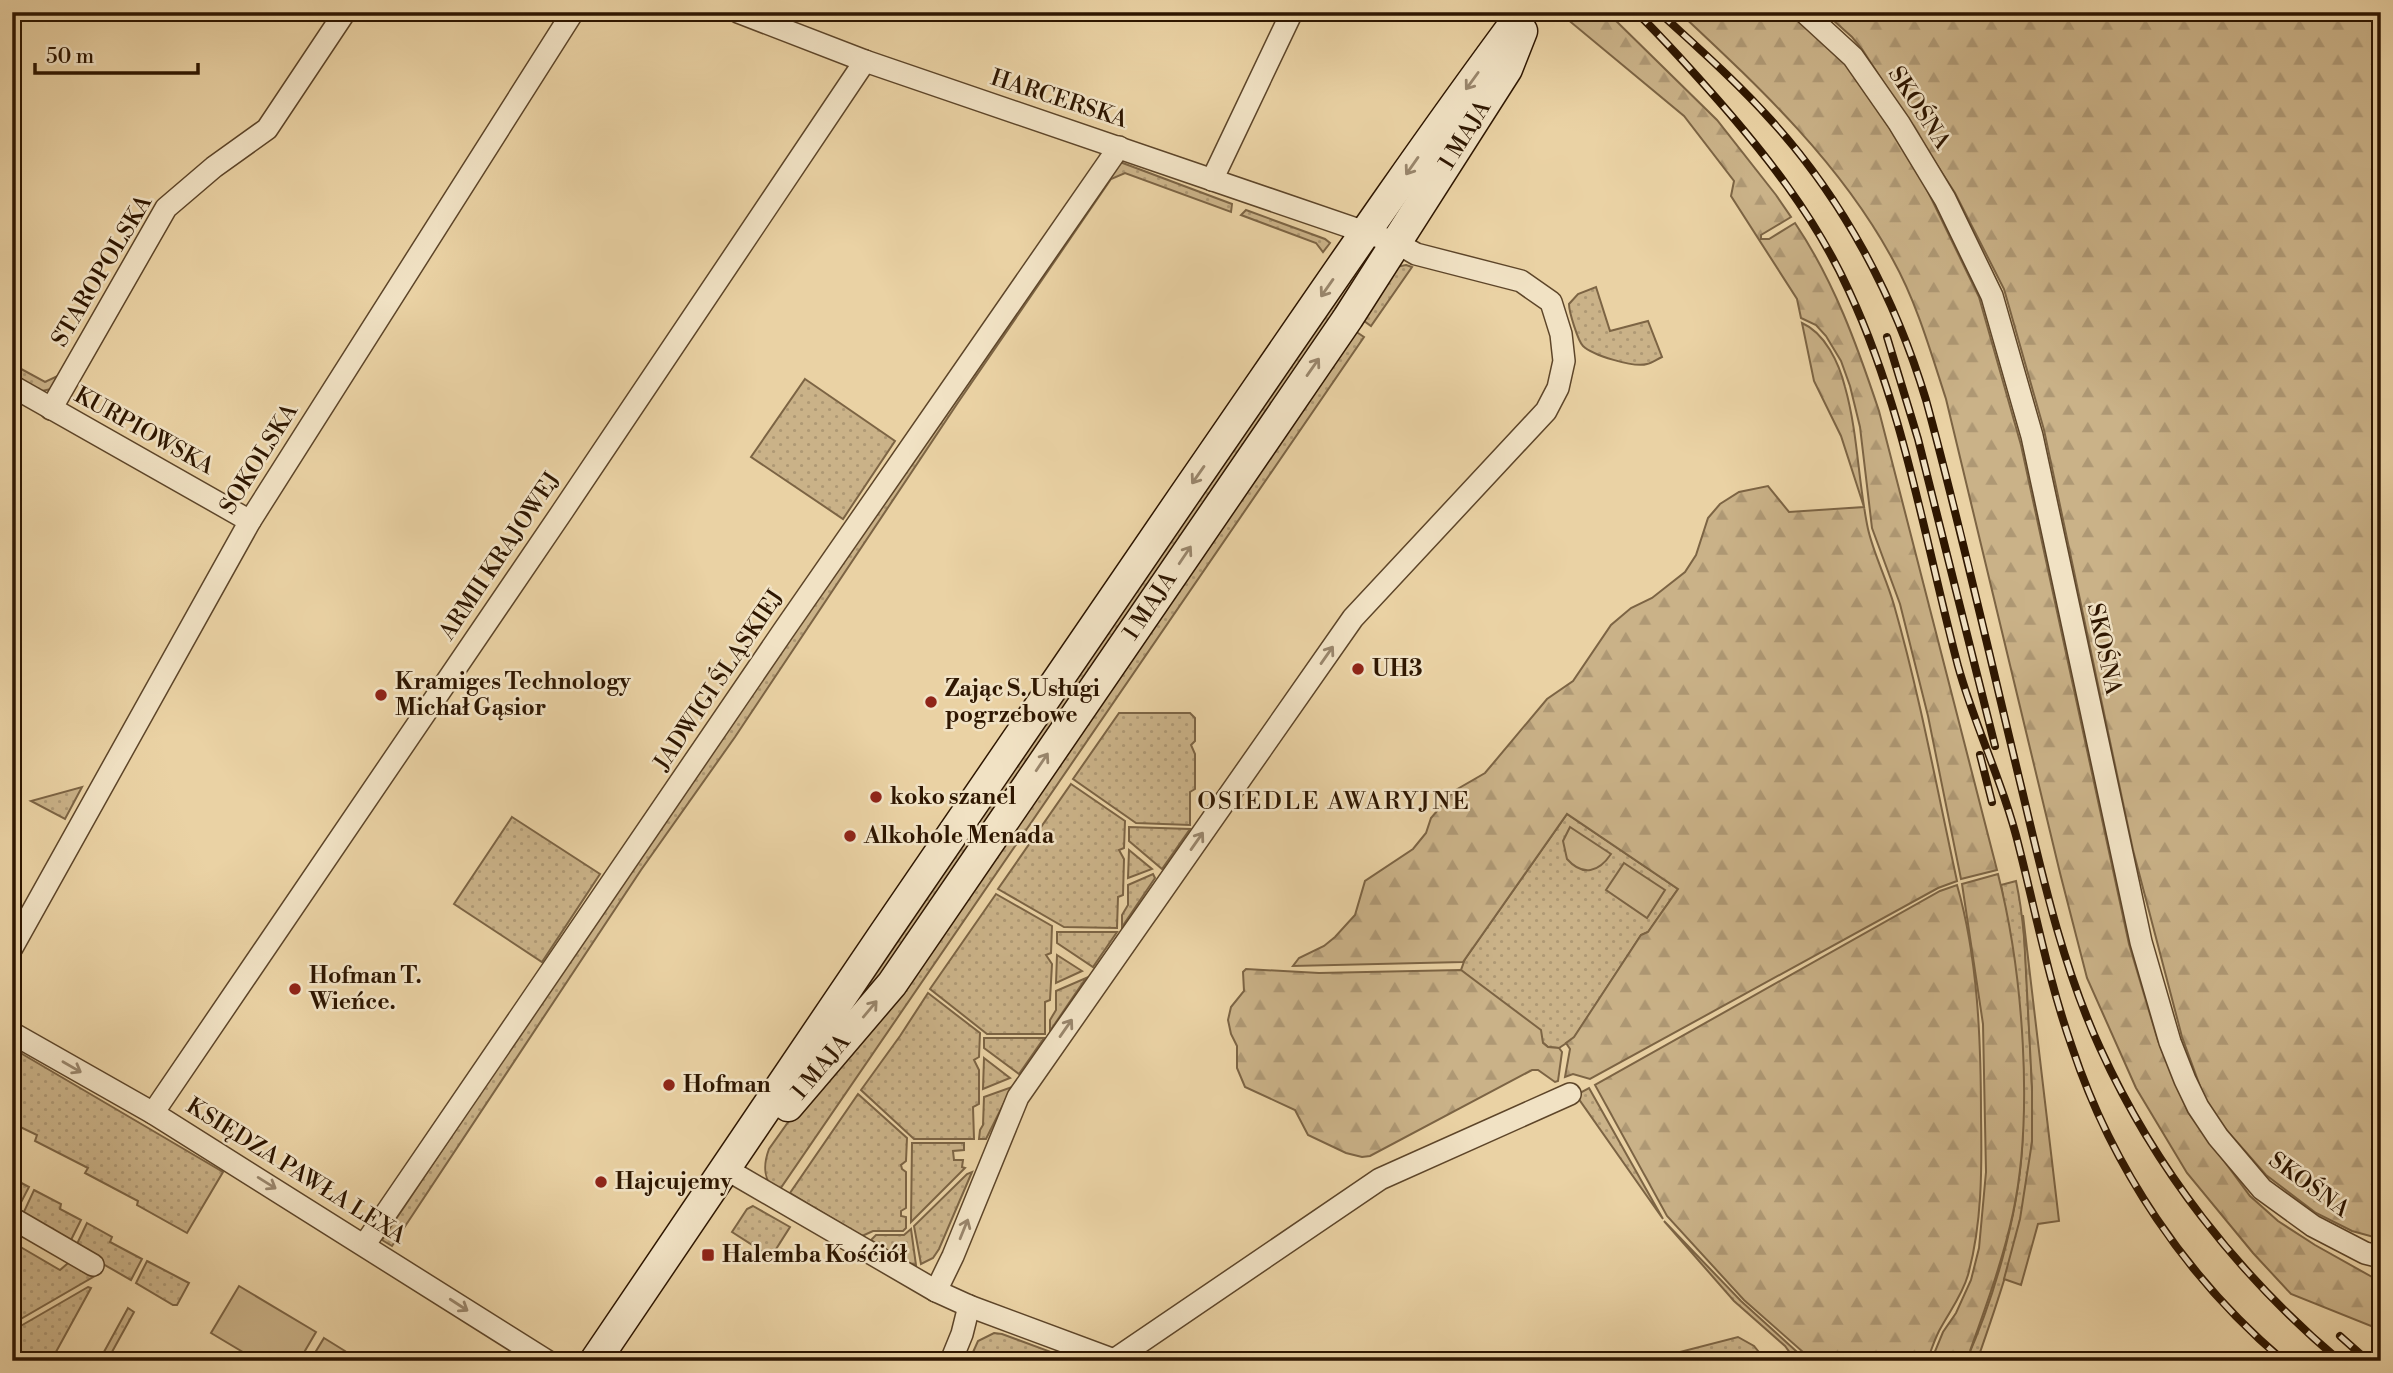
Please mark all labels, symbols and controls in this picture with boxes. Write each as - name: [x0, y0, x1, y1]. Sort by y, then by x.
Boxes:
- scale bar: [35, 32, 198, 76]
- text: 50 m: [46, 44, 94, 70]
- street label: SKOŚNA: [1882, 60, 1959, 156]
- street label: HARCERSKA: [987, 64, 1132, 135]
- one-way arrow: [1465, 71, 1479, 90]
- street label: 1 MAJA: [1433, 94, 1498, 175]
- one-way arrow: [1405, 156, 1419, 175]
- street label: STAROPOLSKA: [46, 189, 159, 352]
- one-way arrow: [1320, 278, 1334, 297]
- one-way arrow: [1306, 358, 1320, 377]
- street label: KURPIOWSKA: [69, 381, 220, 481]
- street label: SOKOLSKA: [214, 397, 305, 519]
- one-way arrow: [1191, 465, 1205, 484]
- street label: ARMII KRAJOWEJ: [433, 466, 567, 646]
- one-way arrow: [1178, 546, 1192, 565]
- street label: 1 MAJA: [1117, 566, 1184, 645]
- street label: JADWIGI ŚLĄSKIEJ: [645, 582, 790, 777]
- street label: SKOŚNA: [2081, 600, 2131, 699]
- one-way arrow: [1320, 645, 1334, 665]
- place label: UH3: [1372, 655, 1423, 683]
- marker: UH3: [1350, 661, 1366, 677]
- place label: Kramiges Technology Michał Gąsior: [395, 668, 631, 722]
- place label: Zając S. Usługi pogrzebowe: [945, 675, 1100, 729]
- marker: Kramiges Technology Michał Gąsior: [373, 687, 389, 703]
- marker: Zając S. Usługi pogrzebowe: [923, 694, 939, 710]
- one-way arrow: [1035, 753, 1049, 773]
- place label: koko szanel: [890, 783, 1016, 811]
- district label: OSIEDLE AWARYJNE: [1197, 787, 1471, 817]
- marker: koko szanel: [868, 789, 884, 805]
- place label: Alkohole Menada: [863, 822, 1055, 850]
- marker: Alkohole Menada: [842, 828, 858, 844]
- one-way arrow: [1190, 832, 1204, 851]
- place label: Hofman T. Wieńce.: [308, 962, 422, 1016]
- marker: Hofman T. Wieńce.: [287, 981, 303, 997]
- one-way arrow: [862, 1001, 878, 1019]
- one-way arrow: [1059, 1019, 1073, 1038]
- street label: 1 MAJA: [786, 1028, 857, 1105]
- one-way arrow: [61, 1060, 81, 1074]
- place label: Hofman: [683, 1071, 771, 1099]
- marker: Hofman: [661, 1077, 677, 1093]
- street label: KSIĘDZA PAWŁA LEXA: [181, 1092, 412, 1251]
- street label: SKOŚNA: [2263, 1144, 2358, 1224]
- place label: Hajcujemy: [615, 1168, 732, 1196]
- marker: Hajcujemy: [593, 1174, 609, 1190]
- one-way arrow: [256, 1177, 276, 1191]
- one-way arrow: [959, 1219, 972, 1241]
- place label: Halemba Kośćiół: [722, 1241, 908, 1269]
- marker: Halemba Kośćiół: [700, 1247, 716, 1263]
- one-way arrow: [449, 1298, 469, 1312]

